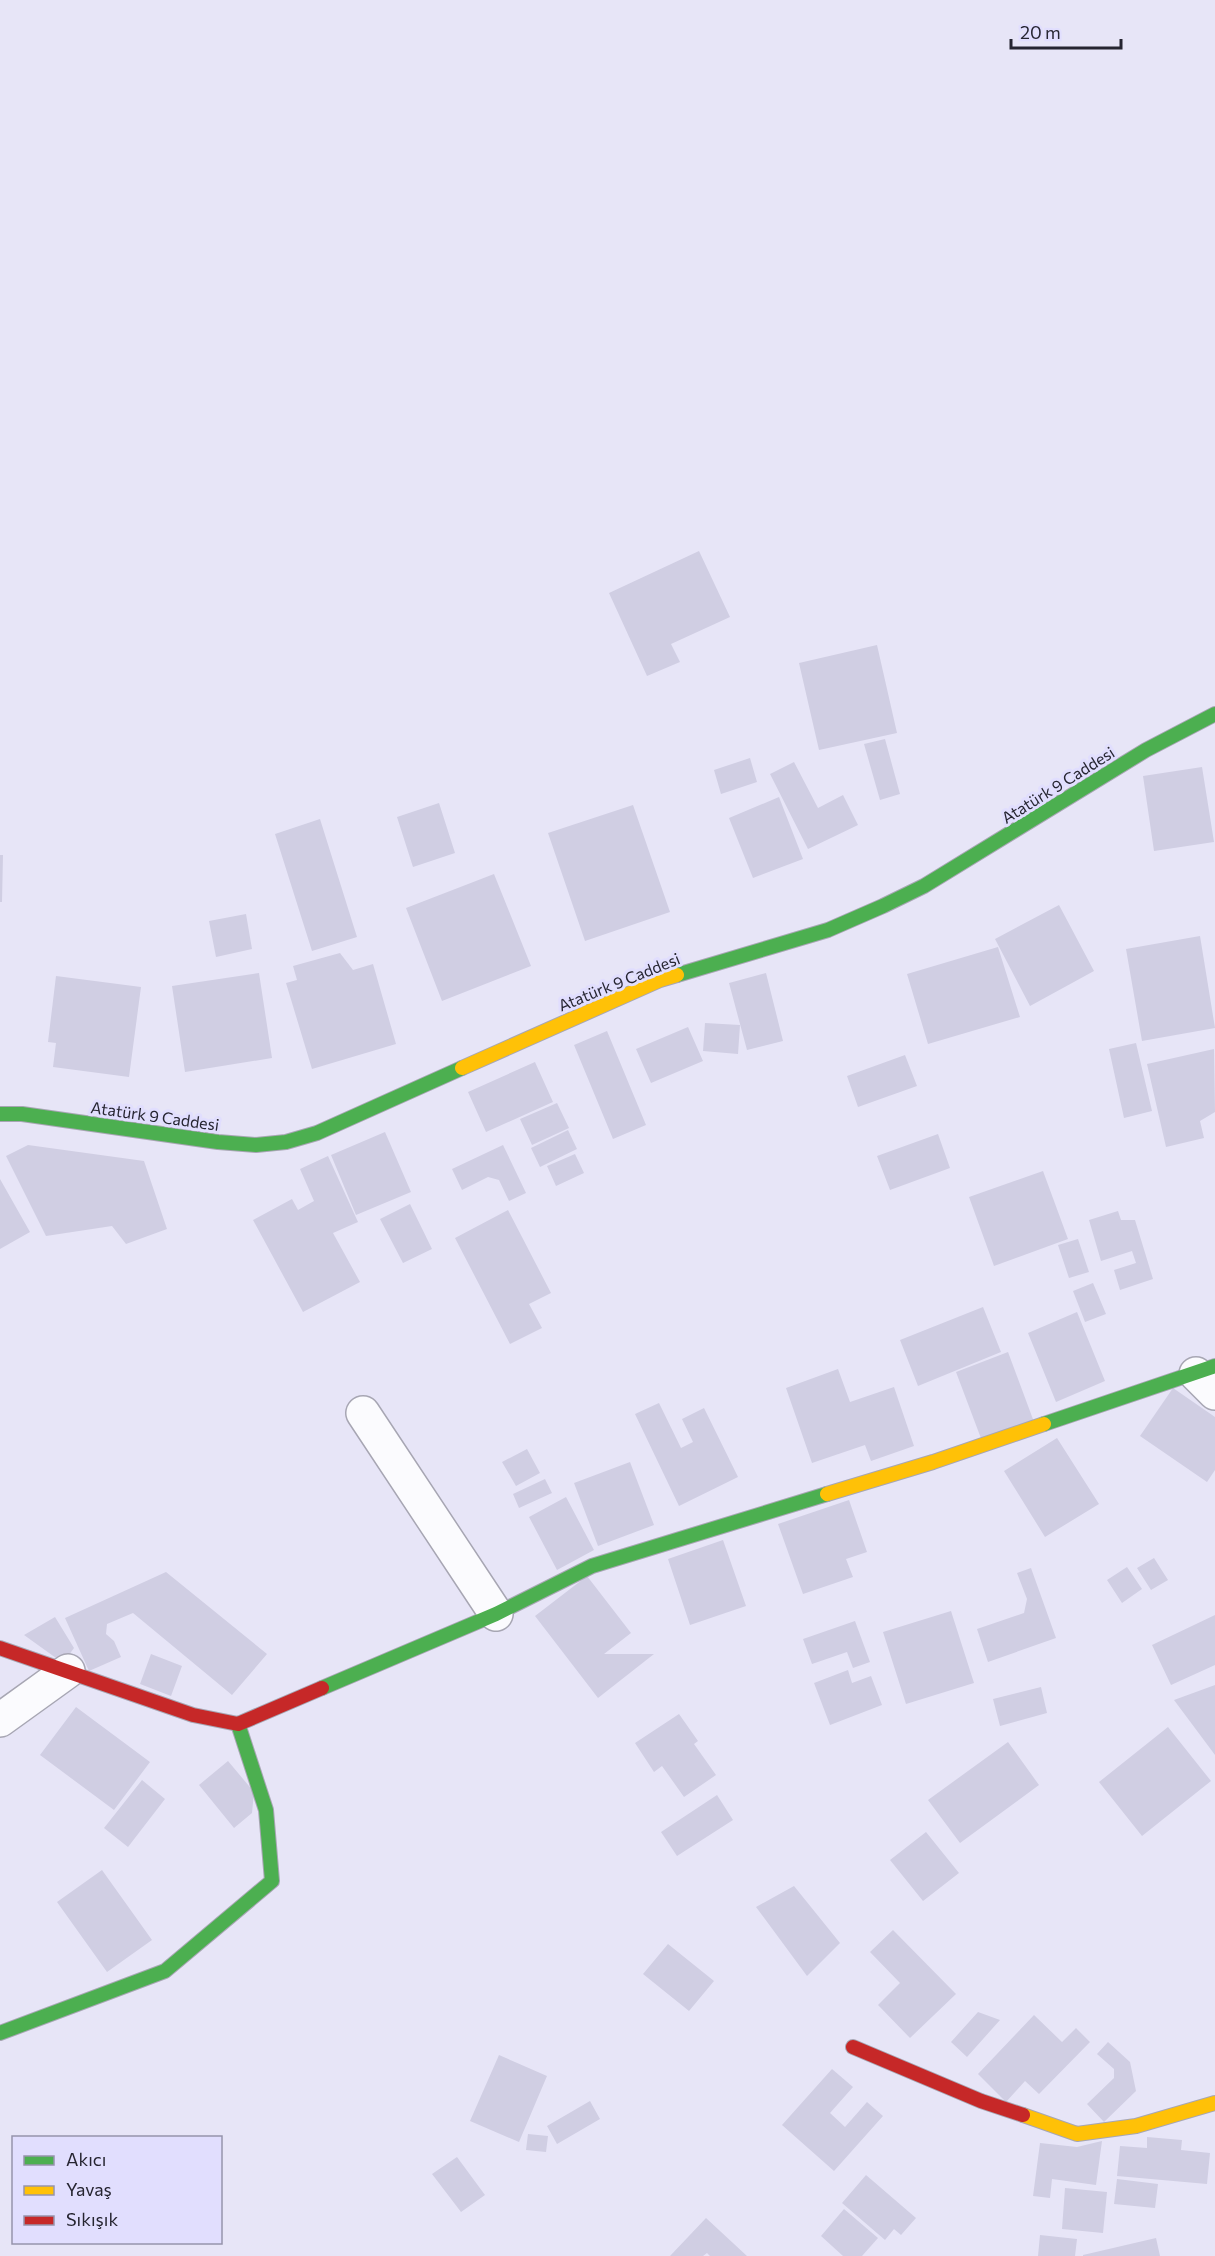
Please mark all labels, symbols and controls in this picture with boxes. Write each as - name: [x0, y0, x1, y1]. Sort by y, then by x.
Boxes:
- scale bar: [1011, 12, 1120, 50]
- text: 20 m: [1020, 21, 1061, 43]
- street label: Atatürk 9 Caddesi: [998, 742, 1118, 827]
- street label: Atatürk 9 Caddesi: [555, 948, 682, 1015]
- street label: Atatürk 9 Caddesi: [90, 1097, 220, 1134]
- legend: [12, 2136, 222, 2244]
- text: Akıcı: [66, 2148, 106, 2170]
- text: Yavaş: [66, 2178, 112, 2200]
- text: Sıkışık: [66, 2208, 118, 2230]

